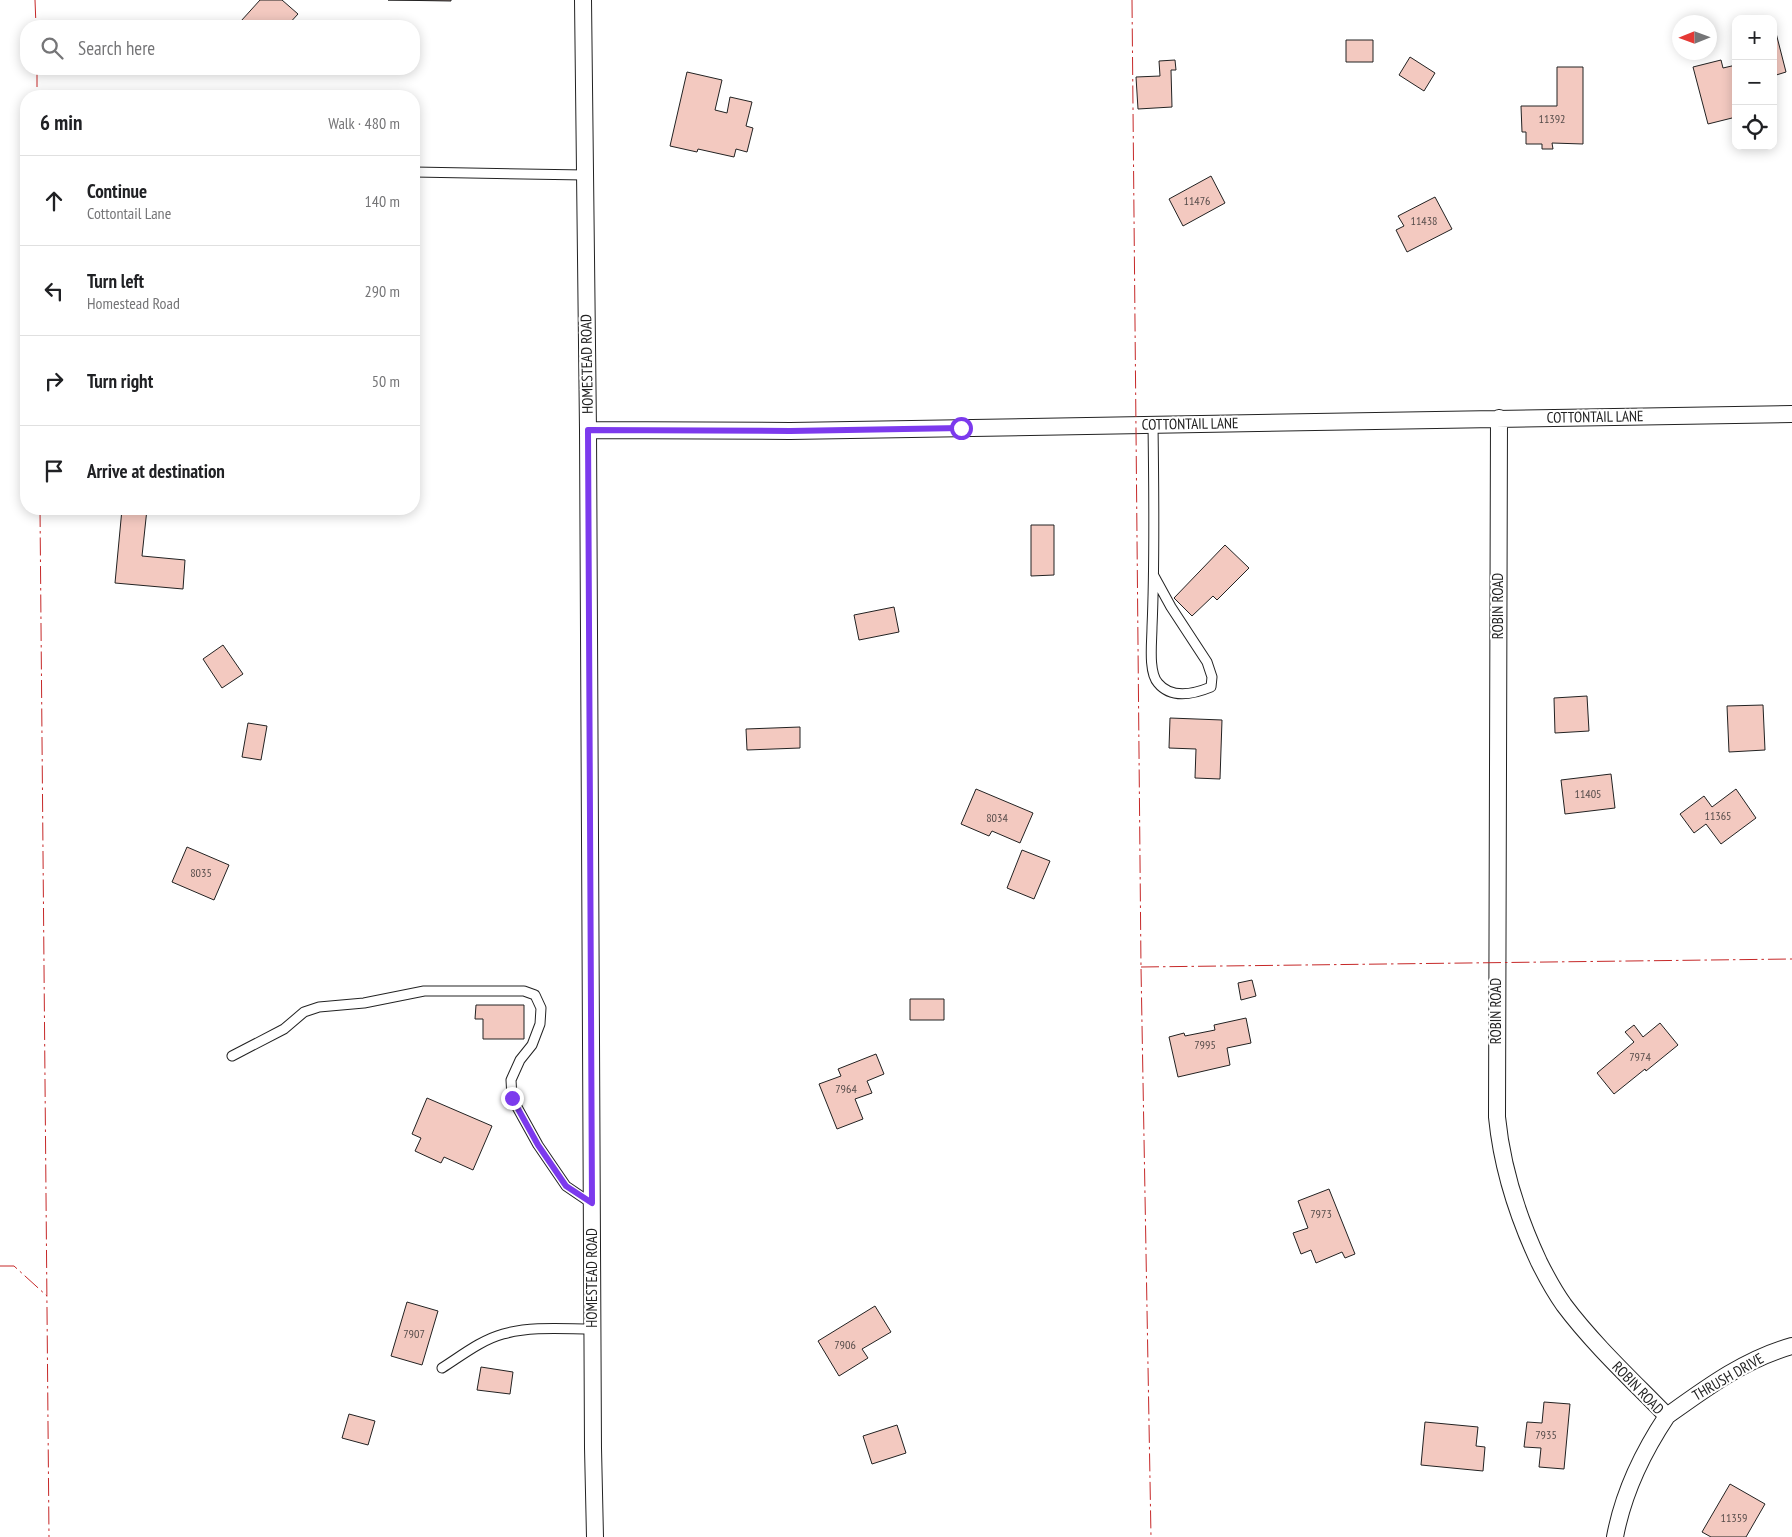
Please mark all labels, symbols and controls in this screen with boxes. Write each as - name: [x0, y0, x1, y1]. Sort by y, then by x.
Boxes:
- north arrow: [1672, 15, 1717, 60]
- map controls: [1732, 15, 1777, 150]
- button: +: [1732, 15, 1777, 60]
- search box: [20, 20, 420, 75]
- icon: search: [38, 34, 66, 62]
- text: Search here: [78, 36, 155, 60]
- button: −: [1732, 60, 1777, 105]
- button: locate: [1732, 105, 1777, 150]
- text: 6 min: [40, 109, 82, 136]
- house number: 11392: [1538, 111, 1566, 126]
- text: Walk · 480 m: [328, 113, 400, 133]
- text: Continue: [87, 179, 147, 203]
- icon: ahead: [40, 187, 68, 215]
- text: 140 m: [365, 191, 400, 211]
- house number: 11476: [1183, 193, 1211, 208]
- text: Cottontail Lane: [87, 203, 171, 223]
- house number: 11438: [1410, 213, 1438, 228]
- text: Turn left: [87, 269, 144, 293]
- icon: left: [40, 277, 68, 305]
- text: 290 m: [365, 281, 400, 301]
- text: Homestead Road: [87, 293, 180, 313]
- street label: HOMESTEAD ROAD: [576, 314, 597, 414]
- icon: right: [40, 367, 68, 395]
- text: Turn right: [87, 369, 153, 393]
- text: 50 m: [372, 371, 400, 391]
- street label: COTTONTAIL LANE: [1546, 406, 1644, 427]
- street label: COTTONTAIL LANE: [1141, 413, 1239, 434]
- route start: [950, 417, 973, 440]
- icon: arrive: [40, 457, 68, 485]
- text: Arrive at destination: [87, 459, 225, 483]
- street label: ROBIN ROAD: [1488, 573, 1507, 639]
- house number: 11405: [1574, 786, 1602, 801]
- house number: 11365: [1704, 808, 1732, 823]
- house number: 8034: [986, 810, 1008, 825]
- house number: 8035: [190, 865, 212, 880]
- street label: ROBIN ROAD: [1486, 978, 1505, 1044]
- house number: 7995: [1194, 1037, 1216, 1052]
- house number: 7974: [1629, 1049, 1651, 1064]
- house number: 7964: [835, 1081, 857, 1096]
- route end: [501, 1087, 524, 1110]
- house number: 7973: [1310, 1206, 1332, 1221]
- street label: HOMESTEAD ROAD: [582, 1228, 601, 1328]
- house number: 7907: [403, 1326, 425, 1341]
- house number: 7906: [834, 1337, 856, 1352]
- street label: THRUSH DRIVE: [1689, 1348, 1767, 1405]
- street label: ROBIN ROAD: [1608, 1357, 1668, 1418]
- house number: 7935: [1535, 1427, 1557, 1442]
- house number: 11359: [1720, 1510, 1748, 1525]

